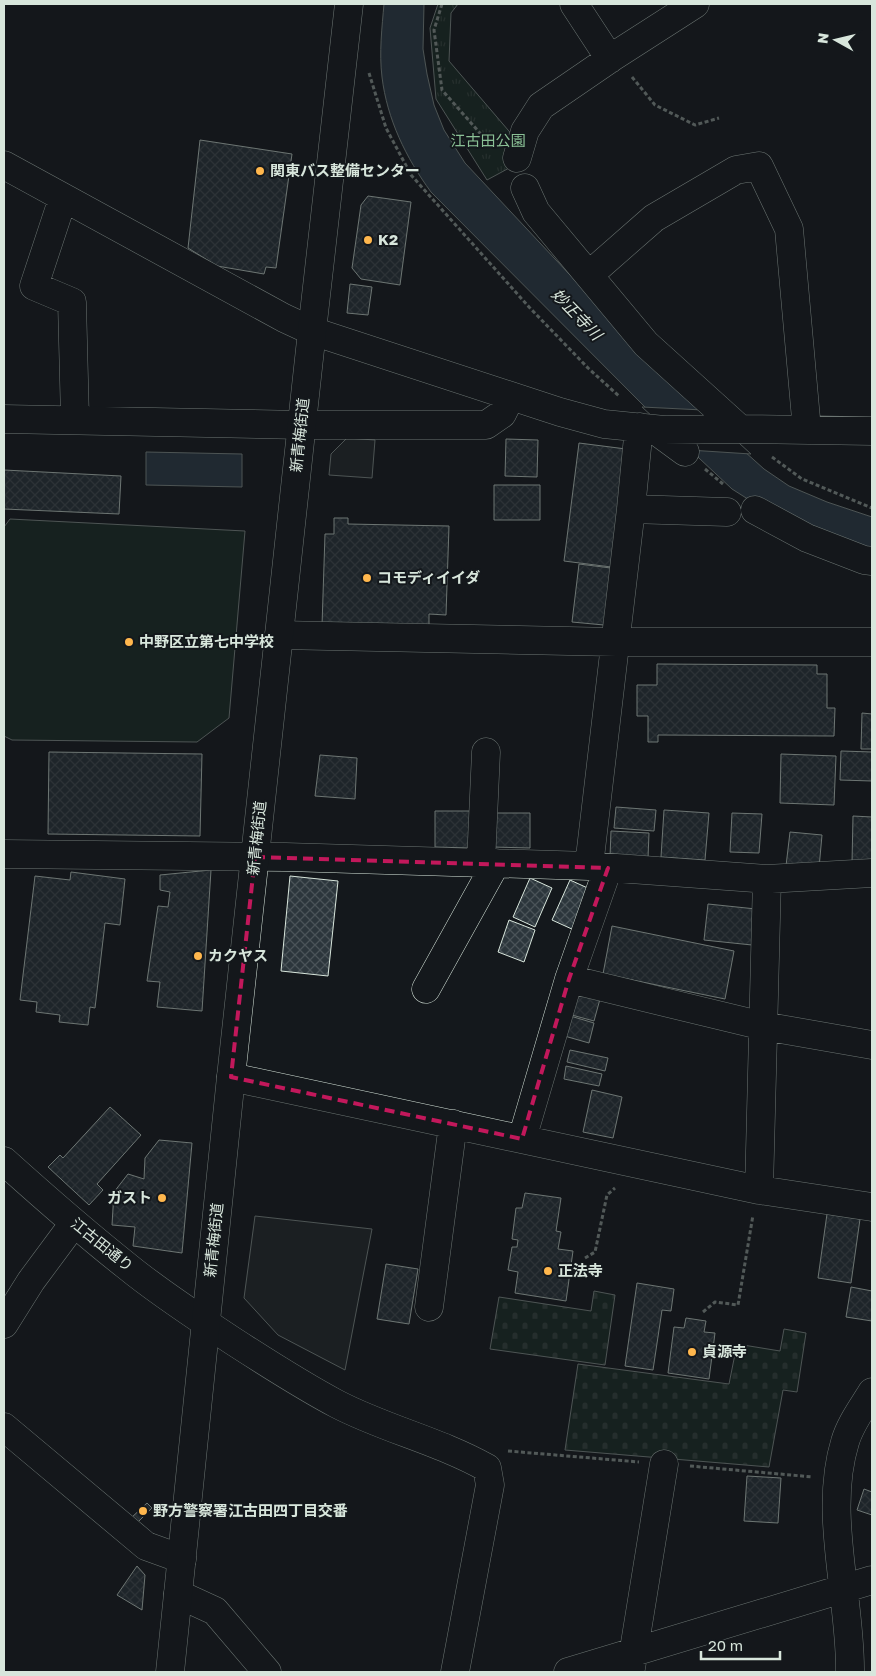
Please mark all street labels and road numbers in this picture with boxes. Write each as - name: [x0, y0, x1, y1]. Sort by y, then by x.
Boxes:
- street label: 新青梅街道: [286, 397, 312, 473]
- street label: 新青梅街道: [243, 800, 269, 876]
- street label: 新青梅街道: [200, 1202, 226, 1278]
- street label: 江古田通り: [68, 1214, 137, 1275]

